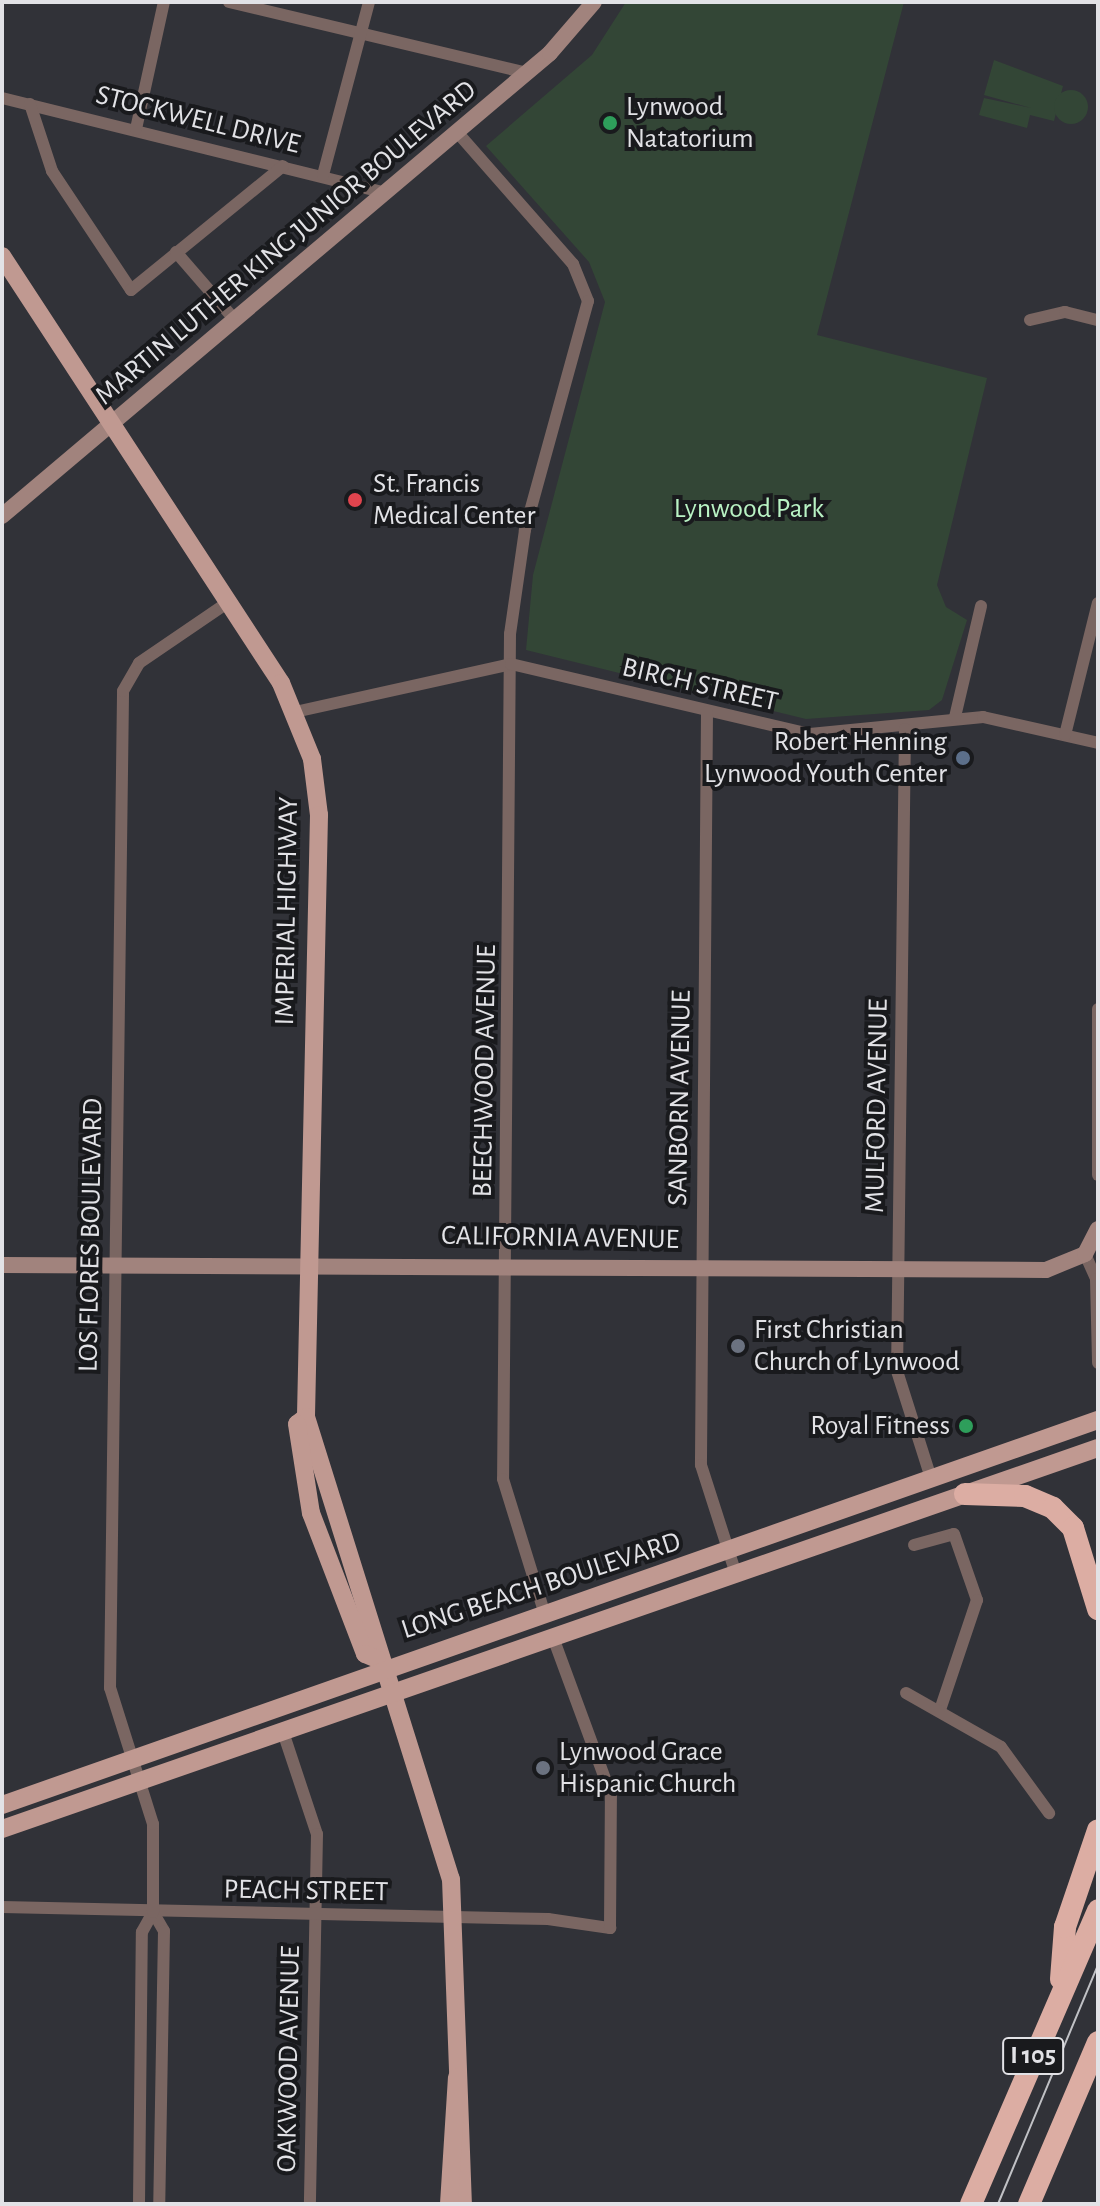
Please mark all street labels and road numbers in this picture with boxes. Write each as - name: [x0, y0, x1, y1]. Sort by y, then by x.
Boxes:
- street label: MARTIN LUTHER KING JUNIOR BOULEVARD: [89, 74, 483, 412]
- street label: STOCKWELL DRIVE: [92, 78, 304, 162]
- street label: BIRCH STREET: [619, 651, 781, 719]
- street label: IMPERIAL HIGHWAY: [268, 796, 306, 1026]
- street label: BEECHWOOD AVENUE: [466, 944, 504, 1198]
- street label: SANBORN AVENUE: [661, 990, 699, 1206]
- street label: MULFORD AVENUE: [858, 999, 896, 1213]
- street label: LOS FLORES BOULEVARD: [72, 1098, 110, 1372]
- street label: CALIFORNIA AVENUE: [441, 1219, 679, 1257]
- street label: LONG BEACH BOULEVARD: [397, 1525, 685, 1647]
- street label: PEACH STREET: [223, 1873, 389, 1909]
- street label: OAKWOOD AVENUE: [270, 1945, 308, 2173]
- road number: I 105: [1001, 2034, 1065, 2078]

